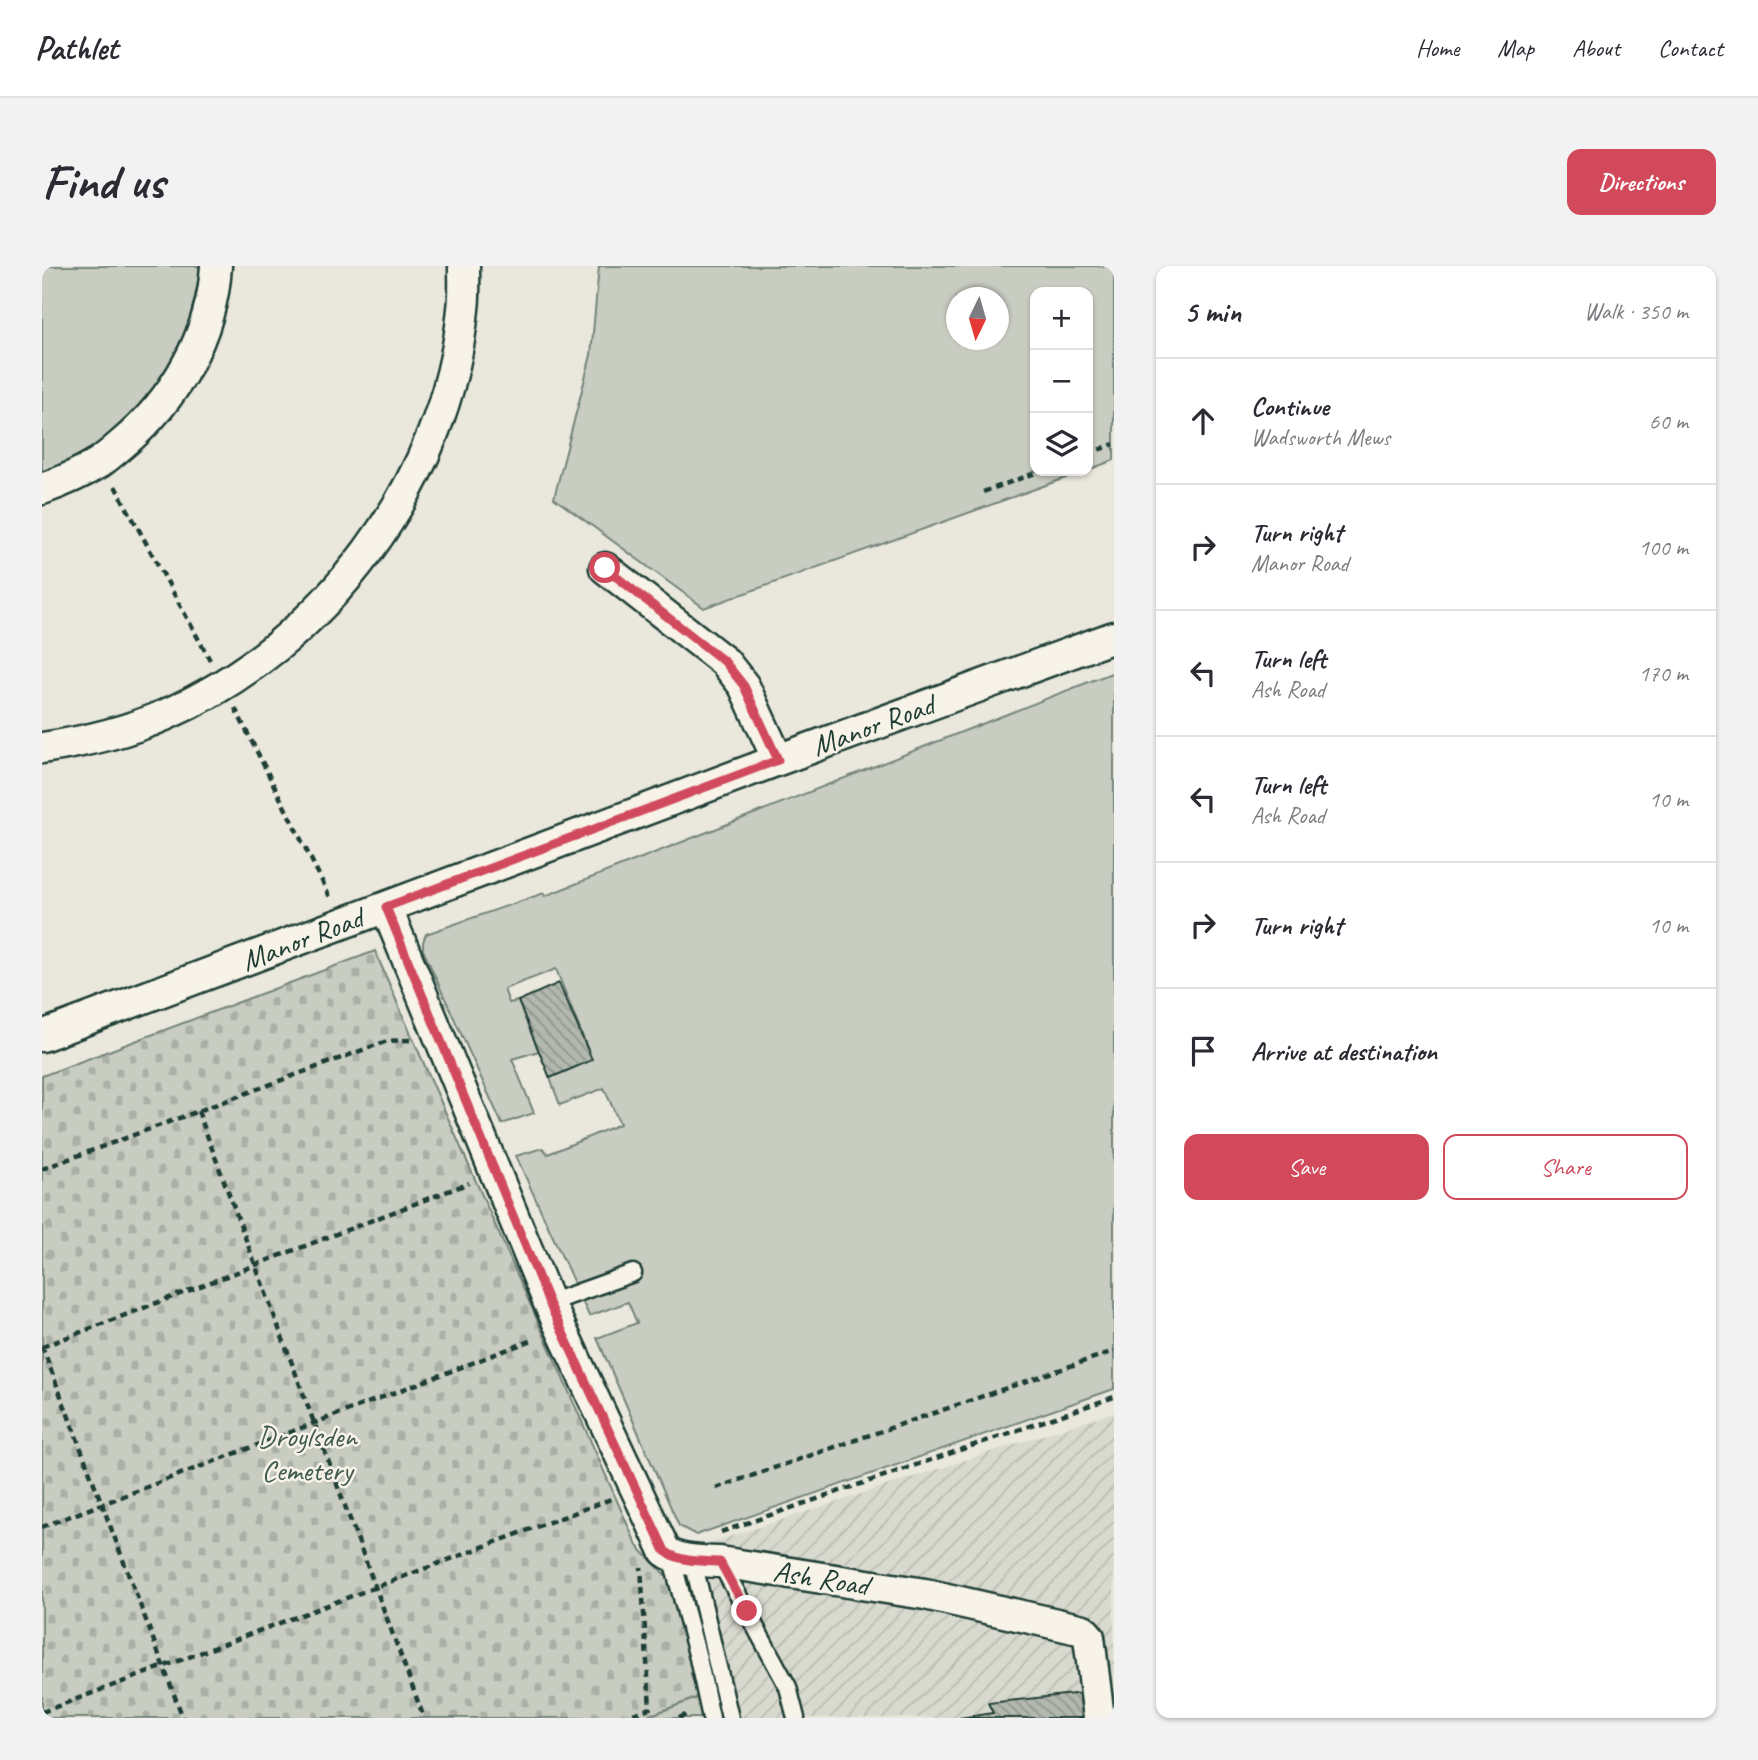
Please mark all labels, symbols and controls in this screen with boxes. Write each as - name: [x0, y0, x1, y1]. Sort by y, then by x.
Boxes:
- text: Pathlet: [35, 27, 118, 69]
- text: Home: [1416, 33, 1459, 63]
- text: Map: [1497, 33, 1534, 63]
- text: About: [1572, 33, 1620, 63]
- text: Contact: [1658, 33, 1723, 63]
- button: Directions: [1567, 149, 1716, 215]
- text: Find us: [42, 151, 164, 213]
- north arrow: [946, 287, 1009, 350]
- map controls: [1030, 287, 1093, 476]
- button: +: [1030, 287, 1093, 350]
- text: 5 min: [1184, 293, 1241, 331]
- text: Walk · 350 m: [1584, 297, 1688, 326]
- button: −: [1030, 350, 1093, 413]
- text: Continue: [1251, 390, 1329, 423]
- icon: ahead: [1184, 402, 1222, 440]
- text: 60 m: [1649, 407, 1688, 436]
- button: layers: [1030, 413, 1093, 476]
- text: Wadsworth Mews: [1251, 423, 1390, 452]
- text: Turn right: [1251, 516, 1342, 549]
- icon: right: [1184, 528, 1222, 566]
- text: 100 m: [1639, 533, 1688, 562]
- text: Manor Road: [1251, 549, 1349, 578]
- route start: [589, 552, 620, 583]
- text: Turn left: [1251, 642, 1326, 675]
- icon: left: [1184, 654, 1222, 692]
- text: 170 m: [1639, 659, 1688, 688]
- text: Ash Road: [1251, 675, 1325, 704]
- street label: Manor Road: [807, 684, 943, 765]
- text: Turn left: [1251, 768, 1326, 801]
- icon: left: [1184, 780, 1222, 818]
- text: 10 m: [1649, 785, 1688, 814]
- text: Ash Road: [1251, 801, 1325, 830]
- street label: Manor Road: [236, 897, 372, 980]
- icon: right: [1184, 906, 1222, 944]
- text: Turn right: [1251, 909, 1342, 942]
- text: 10 m: [1649, 911, 1688, 940]
- icon: arrive: [1184, 1032, 1222, 1070]
- text: Arrive at destination: [1251, 1035, 1437, 1068]
- button: Save: [1184, 1134, 1429, 1200]
- button: Share: [1443, 1134, 1688, 1200]
- park label: Droylsden Cemetery: [257, 1417, 358, 1489]
- street label: Ash Road: [771, 1552, 876, 1605]
- route end: [731, 1595, 762, 1626]

